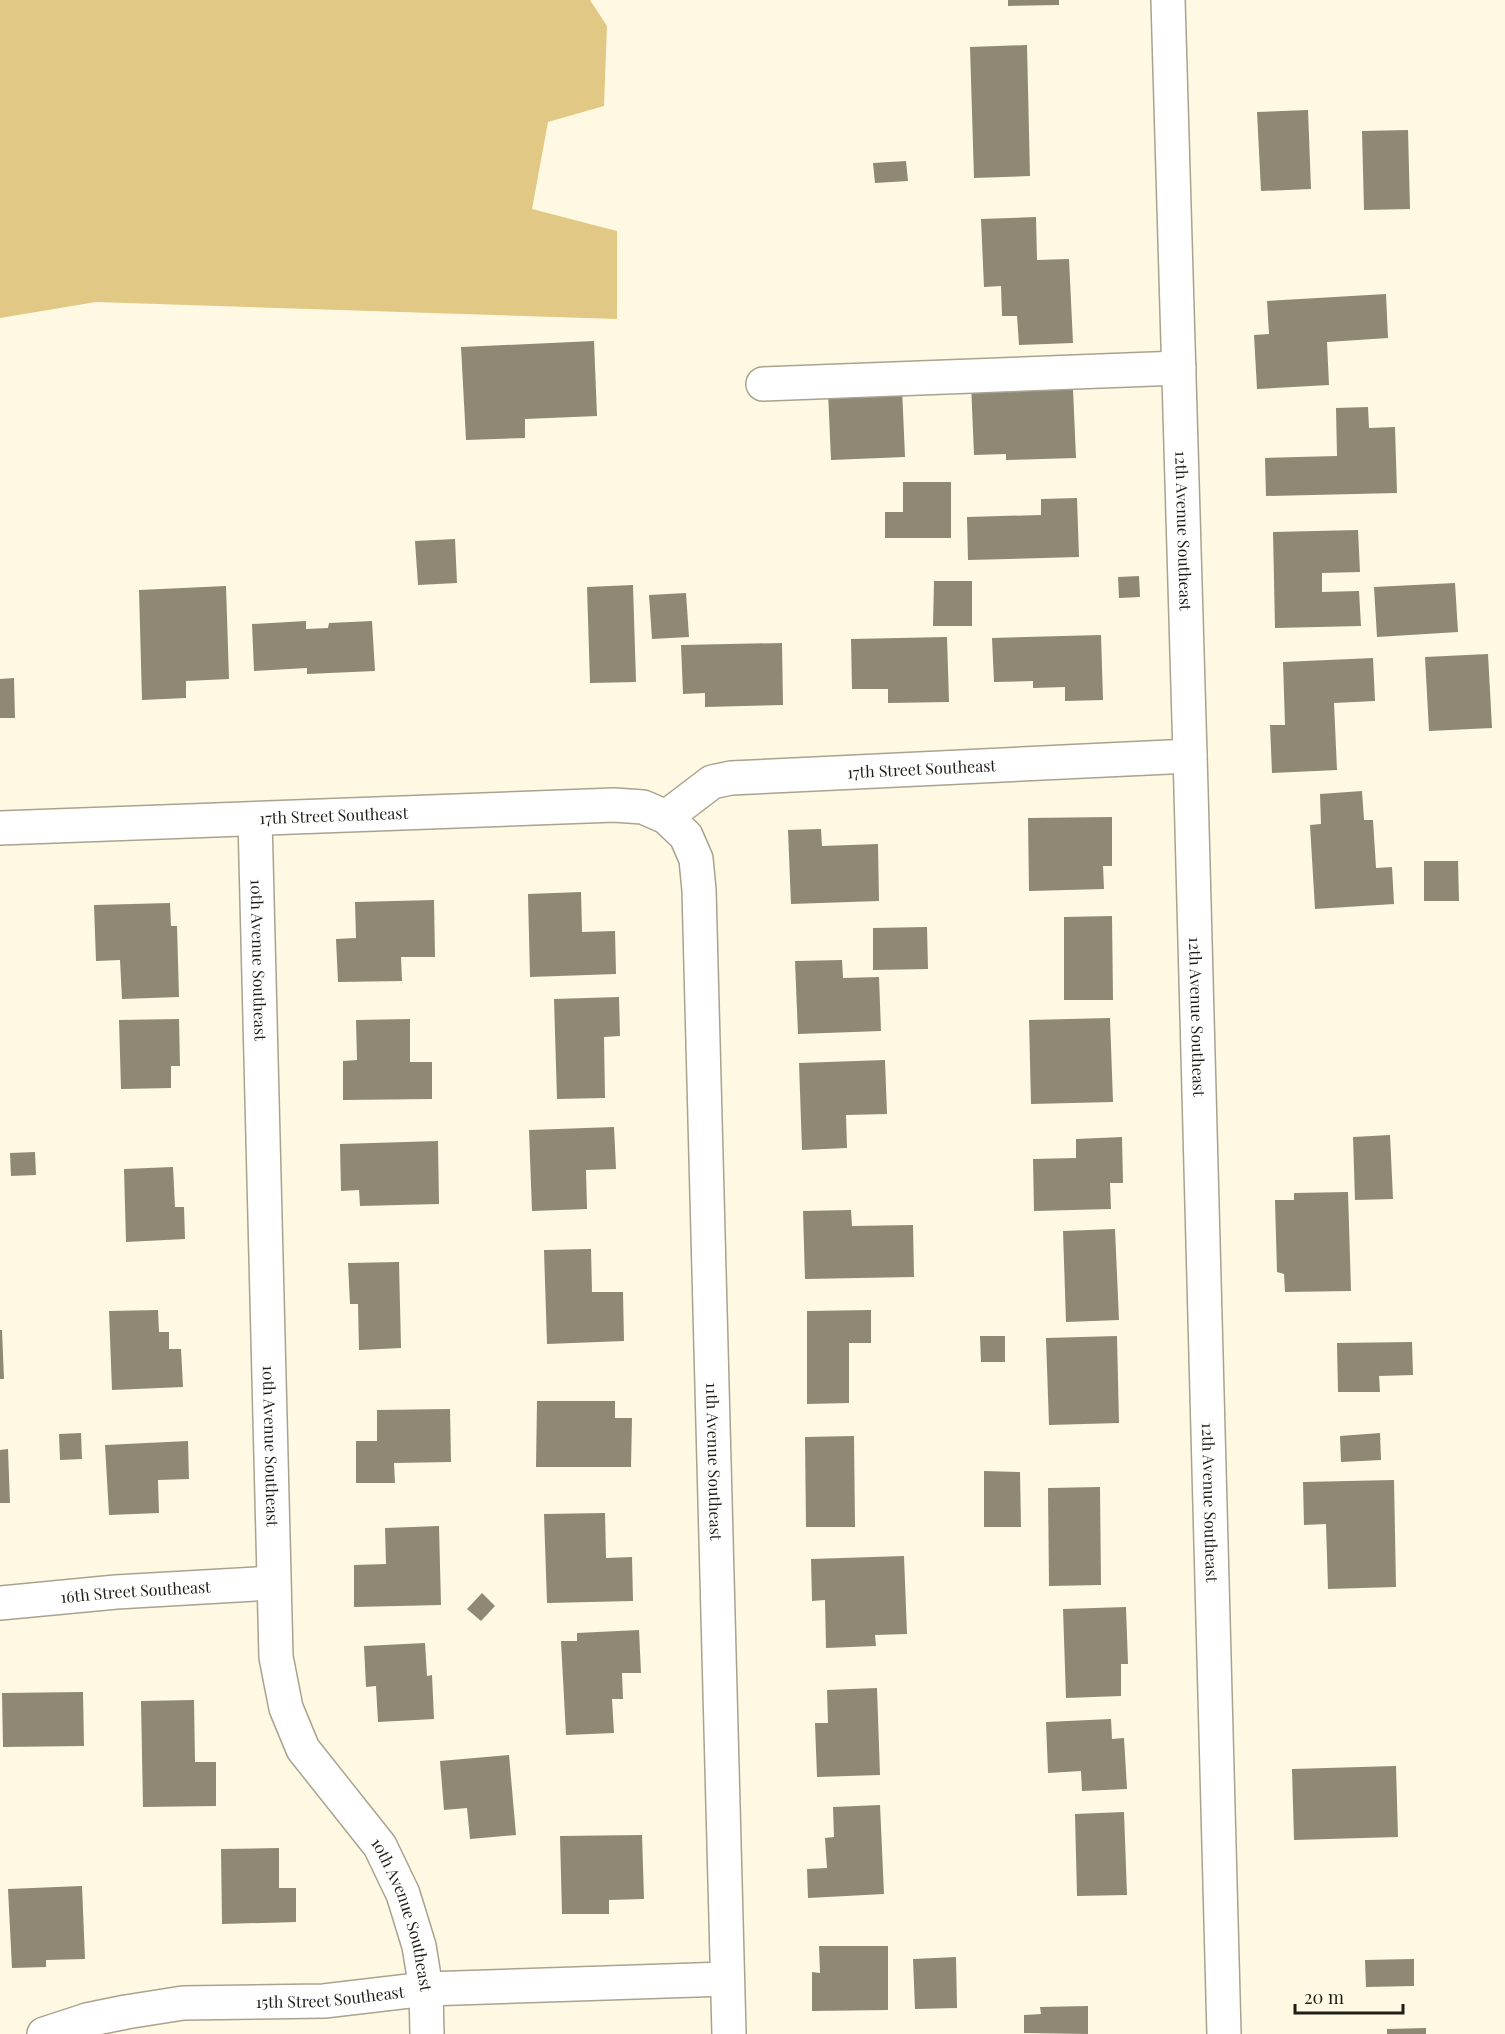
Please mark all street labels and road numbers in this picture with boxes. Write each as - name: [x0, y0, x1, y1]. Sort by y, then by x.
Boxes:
- street label: 12th Avenue Southeast: [1171, 451, 1197, 611]
- street label: 17th Street Southeast: [847, 754, 997, 782]
- street label: 17th Street Southeast: [259, 802, 409, 828]
- street label: 10th Avenue Southeast: [247, 879, 272, 1041]
- street label: 12th Avenue Southeast: [1185, 936, 1210, 1097]
- street label: 10th Avenue Southeast: [259, 1365, 284, 1527]
- street label: 11th Avenue Southeast: [702, 1382, 727, 1541]
- street label: 12th Avenue Southeast: [1198, 1422, 1223, 1583]
- street label: 16th Street Southeast: [59, 1576, 212, 1607]
- street label: 10th Avenue Southeast: [367, 1833, 437, 1993]
- street label: 15th Street Southeast: [256, 1981, 406, 2012]

